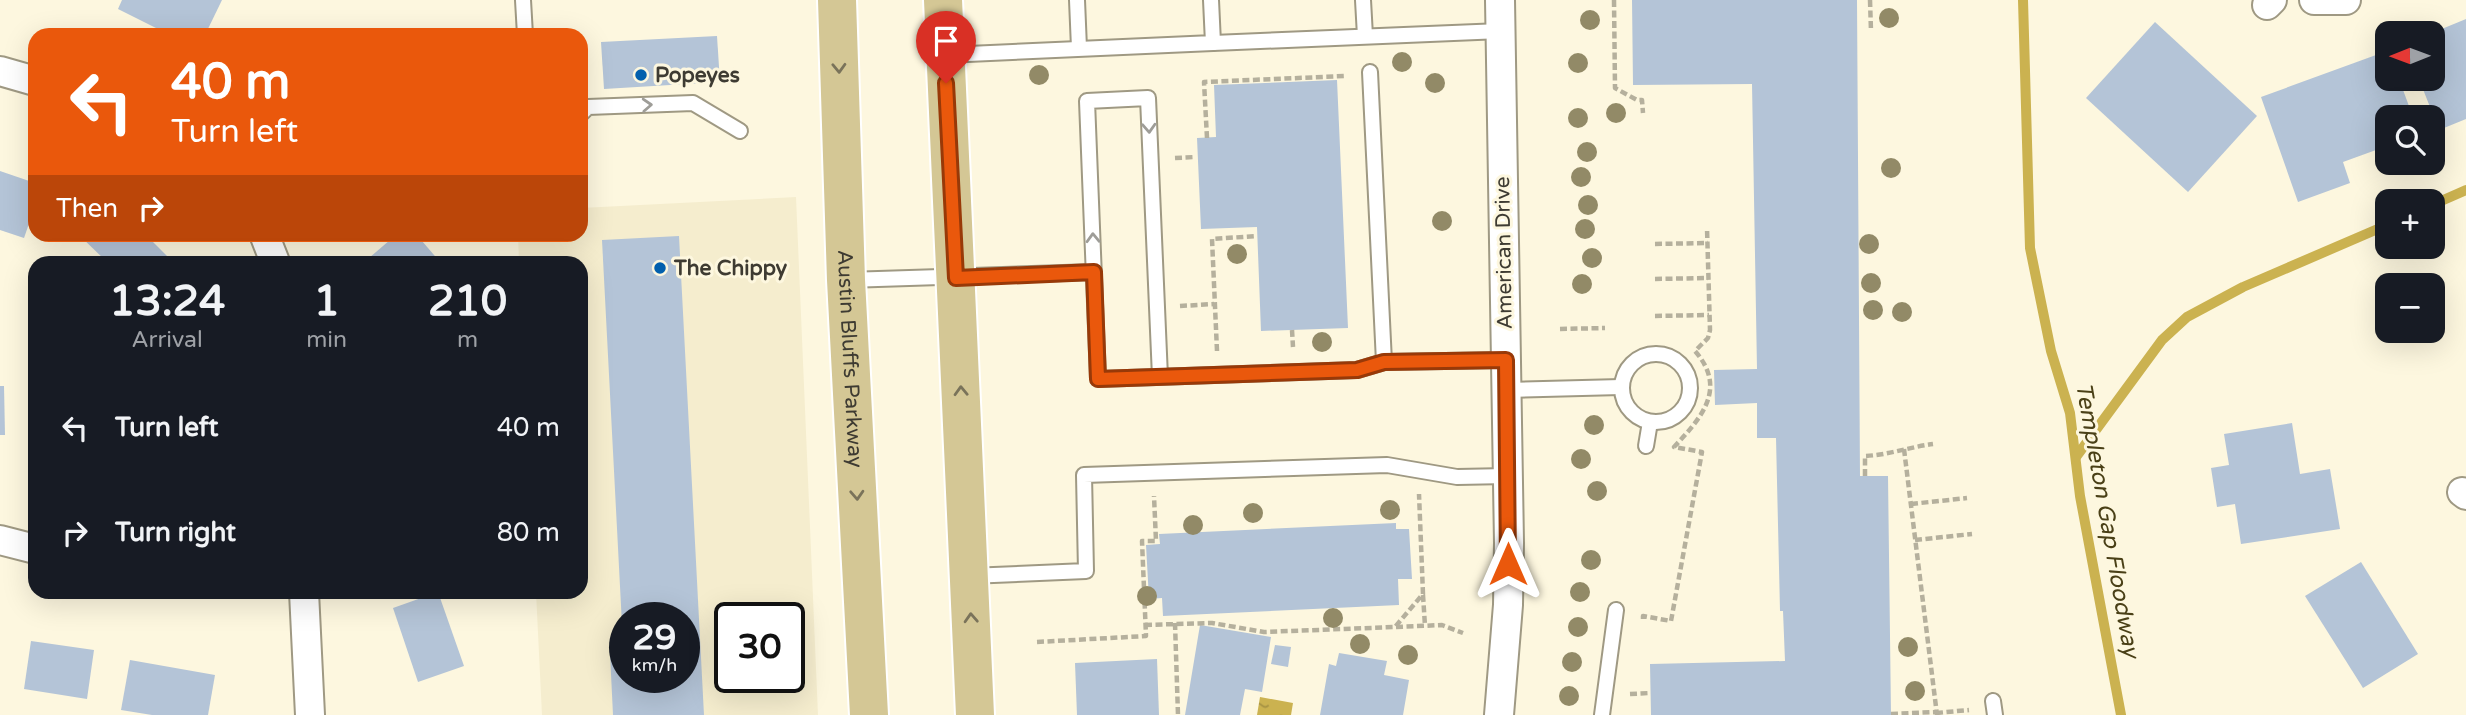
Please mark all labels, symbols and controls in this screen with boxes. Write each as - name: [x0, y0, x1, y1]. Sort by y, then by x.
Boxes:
- pin: [916, 11, 976, 83]
- north arrow: [2375, 21, 2445, 91]
- map controls: [2375, 21, 2445, 343]
- icon: arrive: [927, 22, 965, 60]
- text: 40 m: [171, 53, 290, 112]
- icon: left: [56, 56, 147, 147]
- place label: Popeyes: [655, 63, 740, 88]
- one-way arrow: [832, 63, 847, 74]
- marker: Popeyes: [633, 67, 649, 83]
- one-way arrow: [641, 97, 652, 112]
- button: search: [2375, 105, 2445, 175]
- text: Turn left: [171, 113, 298, 151]
- one-way arrow: [1141, 123, 1156, 134]
- street label: American Drive: [1490, 176, 1518, 330]
- icon: right: [132, 189, 170, 227]
- button: +: [2375, 189, 2445, 259]
- text: Then: [56, 193, 118, 224]
- one-way arrow: [1085, 232, 1100, 243]
- street label: Austin Bluffs Parkway: [833, 249, 868, 468]
- place label: The Chippy: [673, 256, 788, 281]
- marker: The Chippy: [652, 260, 668, 276]
- button: −: [2375, 273, 2445, 343]
- text: 13:24: [109, 276, 225, 327]
- text: 1: [313, 276, 340, 327]
- text: 210: [428, 276, 507, 327]
- text: Arrival: [132, 326, 203, 354]
- text: min: [306, 326, 347, 354]
- text: m: [457, 326, 478, 354]
- water label: Templeton Gap Floodway: [2069, 380, 2145, 662]
- one-way arrow: [953, 385, 968, 396]
- icon: left: [56, 409, 94, 447]
- text: Turn left: [115, 412, 218, 443]
- text: 40 m: [497, 412, 560, 443]
- one-way arrow: [850, 490, 865, 501]
- icon: right: [56, 514, 94, 552]
- text: Turn right: [115, 517, 236, 548]
- text: 80 m: [497, 517, 560, 548]
- position arrow: [1471, 527, 1545, 601]
- speed limit sign: 30: [714, 602, 805, 693]
- one-way arrow: [963, 612, 978, 623]
- text: 29: [633, 617, 676, 659]
- text: km/h: [632, 654, 677, 676]

